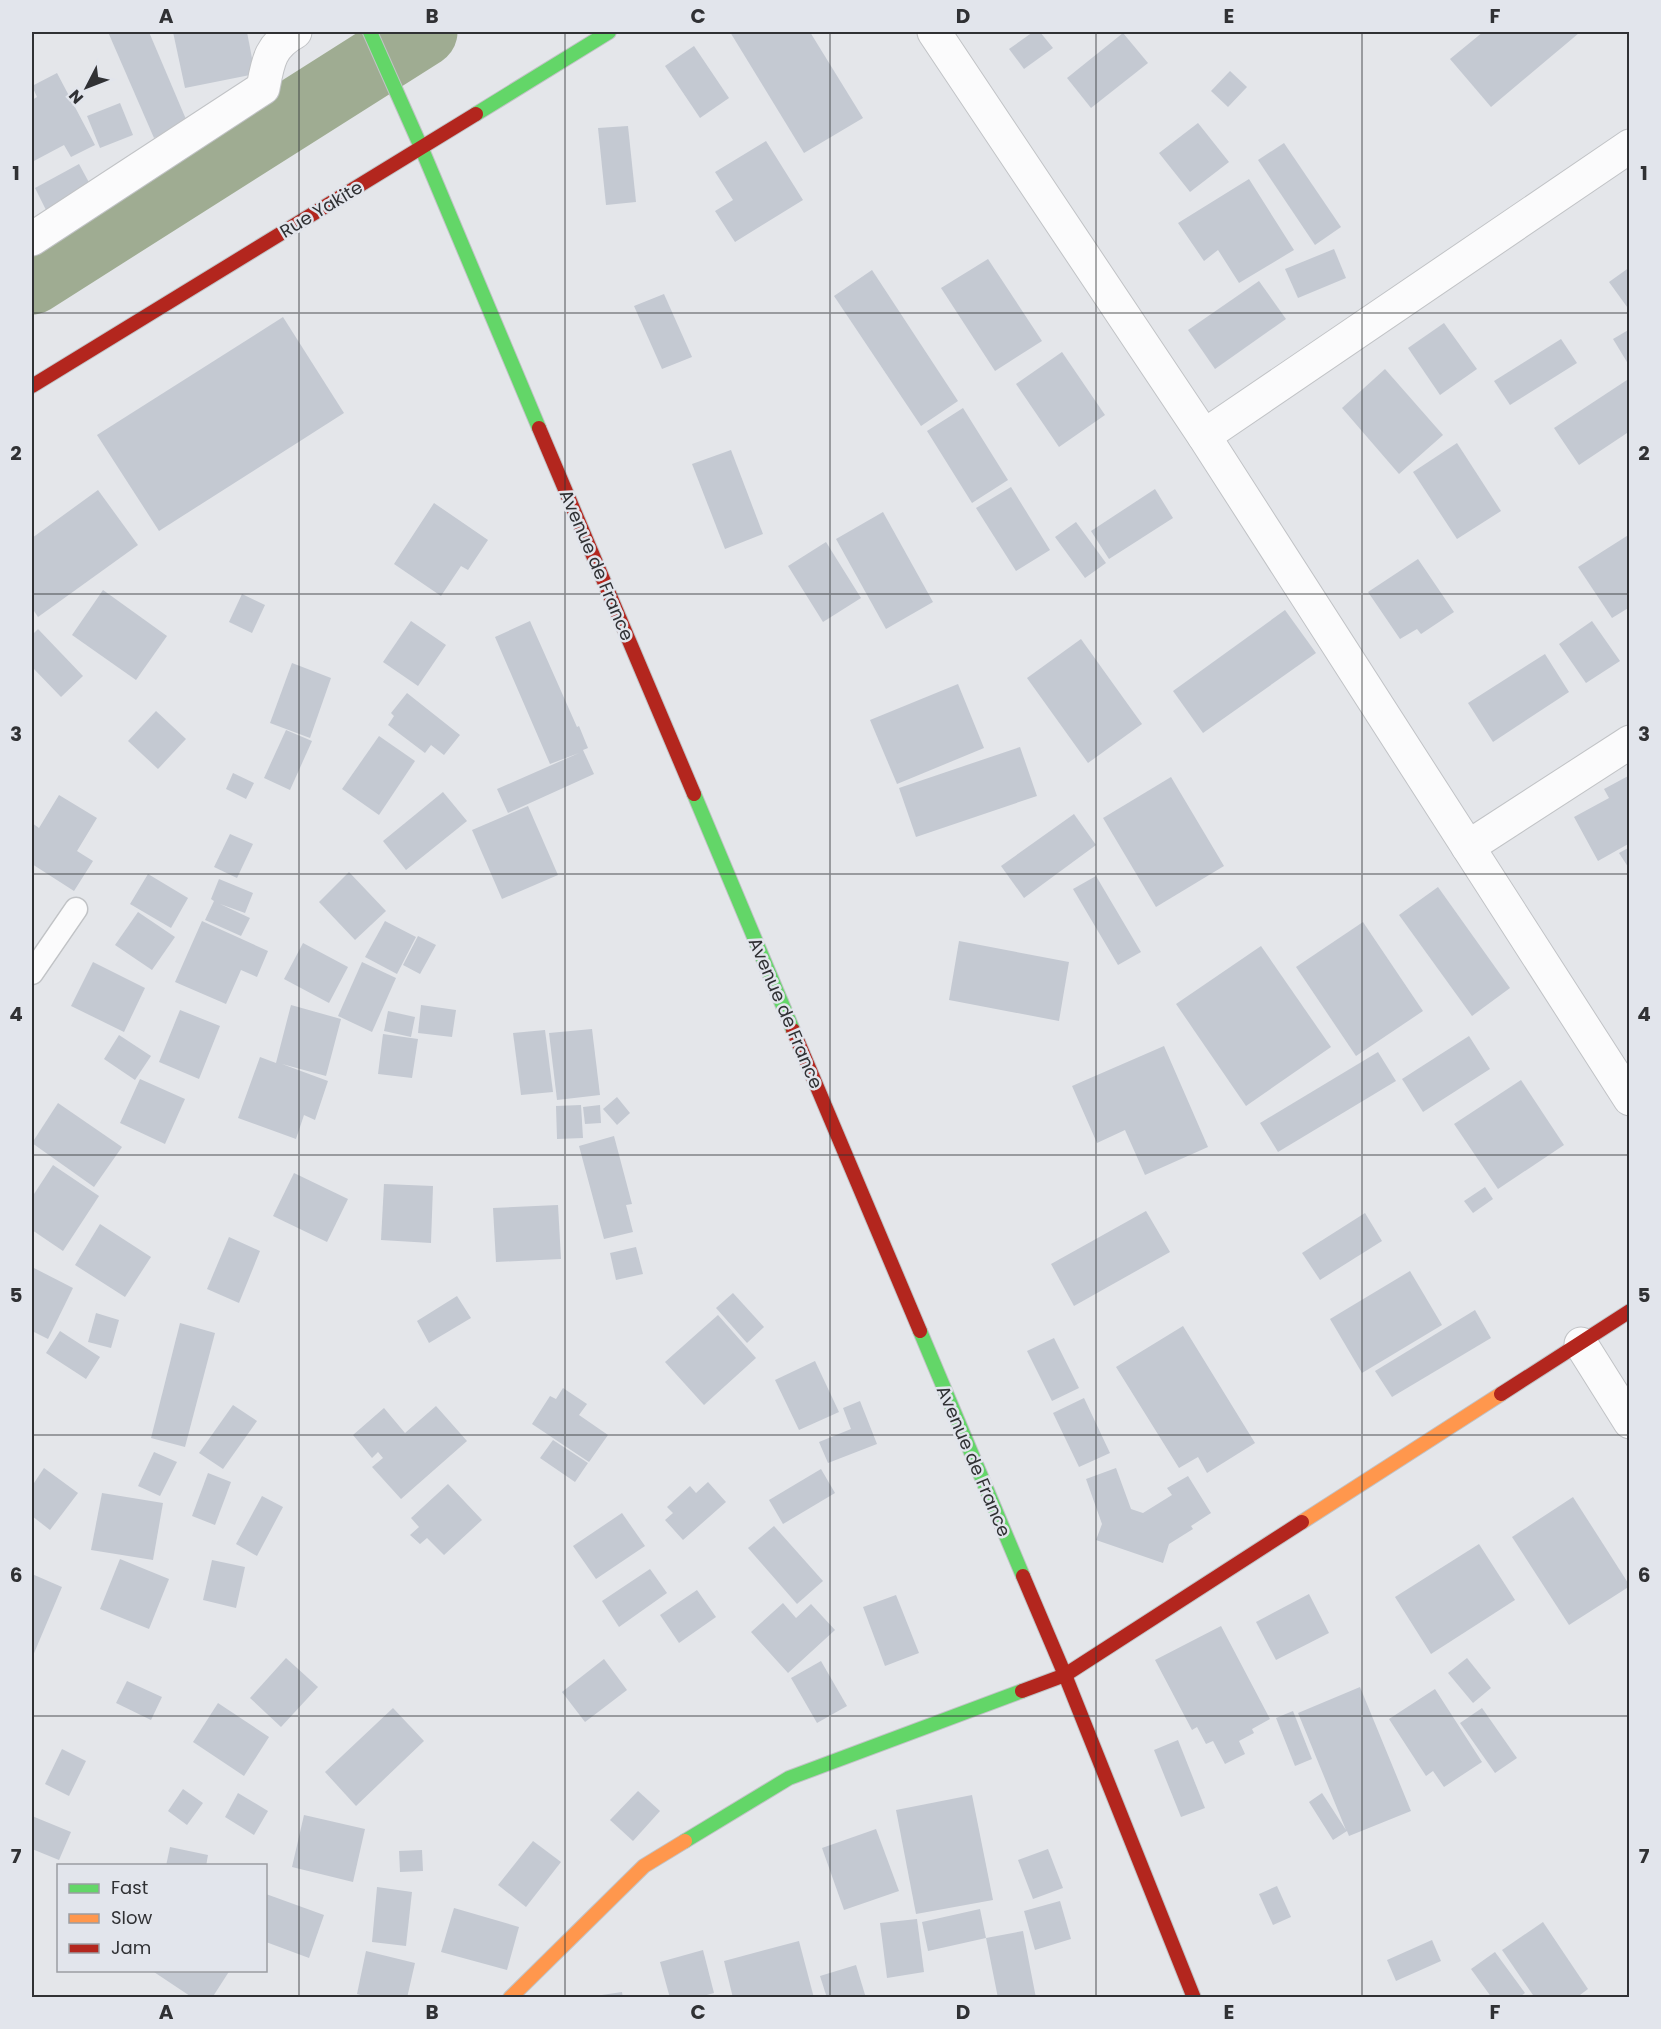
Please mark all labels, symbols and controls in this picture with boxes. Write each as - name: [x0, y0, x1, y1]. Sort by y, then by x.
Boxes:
- text: A: [159, 2, 174, 30]
- text: B: [425, 2, 439, 30]
- text: C: [690, 2, 706, 30]
- text: D: [956, 2, 970, 30]
- text: E: [1224, 2, 1234, 30]
- text: F: [1490, 2, 1501, 30]
- north arrow: [57, 57, 117, 117]
- text: N: [64, 85, 89, 109]
- text: 1: [12, 159, 20, 187]
- text: 1: [1640, 159, 1648, 187]
- street label: Rue Yakite: [275, 174, 367, 244]
- text: 2: [10, 439, 22, 467]
- text: 2: [1638, 439, 1650, 467]
- street label: Avenue de France: [554, 486, 640, 644]
- text: 3: [10, 720, 22, 748]
- text: 3: [1638, 720, 1650, 748]
- street label: Avenue de France: [743, 934, 829, 1092]
- text: 4: [9, 1000, 23, 1028]
- text: 4: [1637, 1000, 1651, 1028]
- text: 5: [10, 1281, 23, 1309]
- text: 5: [1638, 1281, 1651, 1309]
- street label: Avenue de France: [931, 1382, 1017, 1540]
- text: 6: [10, 1561, 22, 1589]
- text: 6: [1638, 1561, 1650, 1589]
- text: 7: [11, 1842, 22, 1870]
- text: 7: [1639, 1842, 1650, 1870]
- legend: [57, 1864, 267, 1972]
- text: Fast: [111, 1875, 148, 1900]
- text: Slow: [111, 1905, 153, 1930]
- text: Jam: [111, 1935, 151, 1960]
- text: A: [159, 1998, 174, 2026]
- text: B: [425, 1998, 439, 2026]
- text: C: [690, 1998, 706, 2026]
- text: D: [956, 1998, 970, 2026]
- text: E: [1224, 1998, 1234, 2026]
- text: F: [1490, 1998, 1501, 2026]

